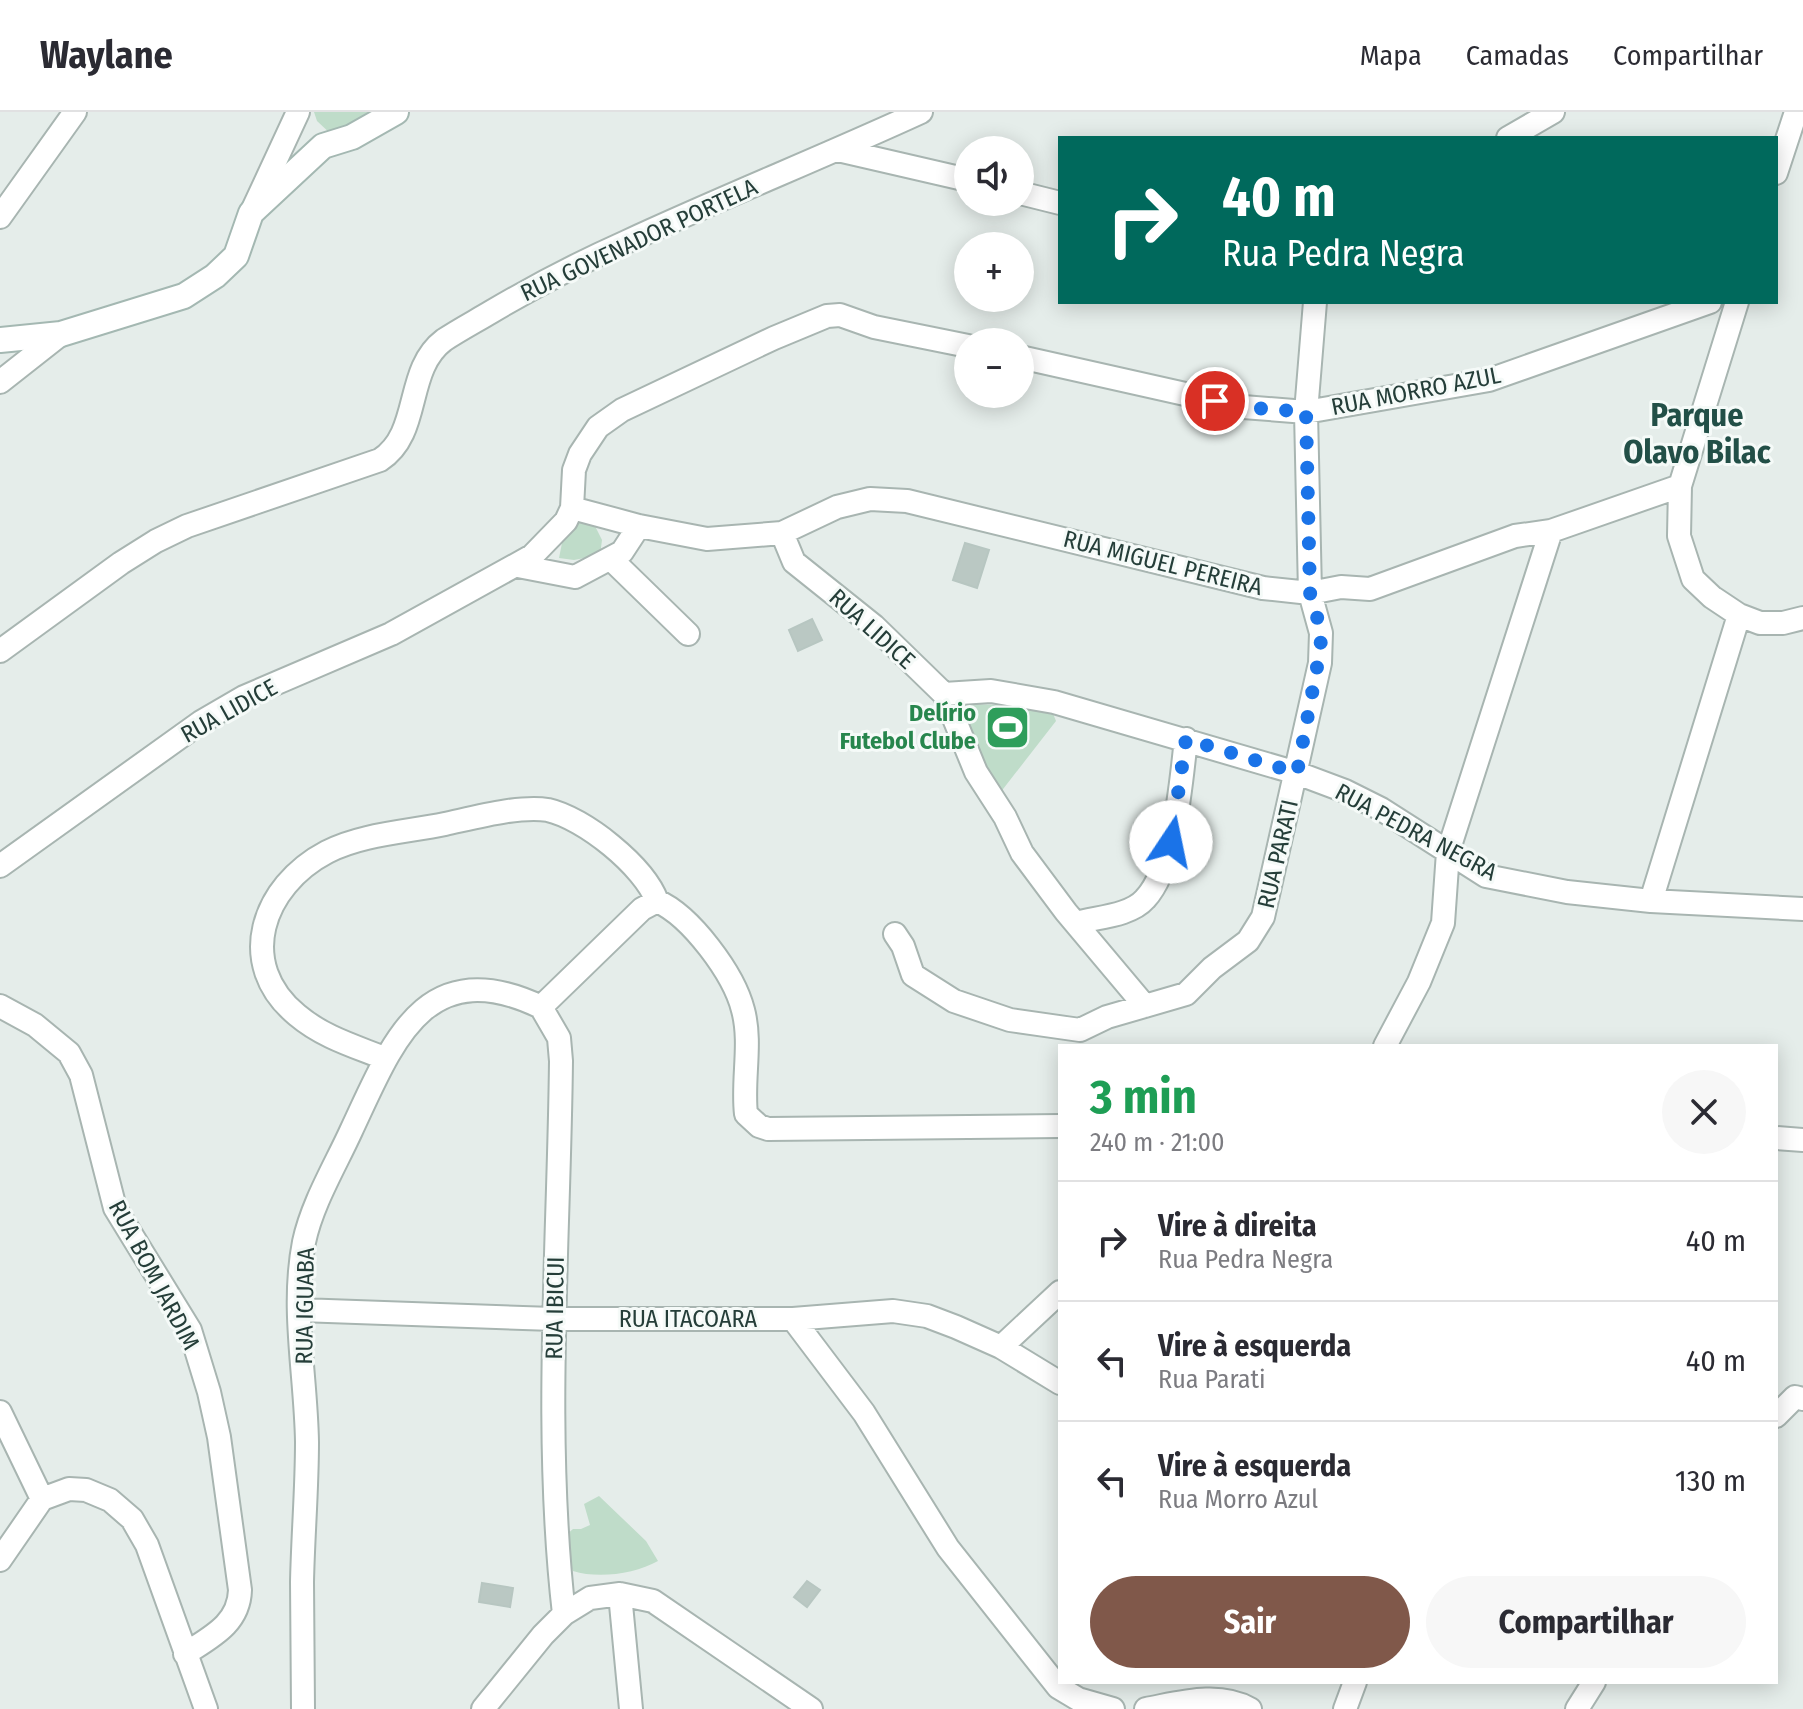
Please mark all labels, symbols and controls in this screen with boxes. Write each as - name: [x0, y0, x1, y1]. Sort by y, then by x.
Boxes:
- text: Waylane: [40, 32, 173, 78]
- text: Mapa: [1360, 39, 1422, 72]
- text: Camadas: [1466, 39, 1569, 72]
- text: Compartilhar: [1613, 39, 1763, 72]
- map controls: [954, 136, 1034, 408]
- button: sound: [954, 136, 1034, 216]
- text: 40 m: [1222, 164, 1336, 231]
- icon: right: [1090, 168, 1194, 272]
- street label: RUA GOVENADOR PORTELA: [516, 173, 762, 307]
- button: +: [954, 232, 1034, 312]
- text: Rua Pedra Negra: [1222, 232, 1465, 276]
- button: −: [954, 328, 1034, 408]
- street label: RUA MORRO AZUL: [1329, 361, 1503, 421]
- pin: [1181, 367, 1249, 435]
- icon: arrive: [1193, 379, 1237, 423]
- district label: Parque Olavo Bilac: [1623, 396, 1771, 471]
- street label: RUA MIGUEL PEREIRA: [1061, 525, 1266, 601]
- street label: RUA LIDICE: [823, 583, 921, 675]
- street label: RUA LIDICE: [176, 673, 282, 749]
- place label: Delírio Futebol Clube: [840, 699, 976, 755]
- sports icon: Delírio Futebol Clube: [983, 703, 1031, 751]
- street label: RUA PEDRA NEGRA: [1330, 778, 1502, 887]
- street label: RUA PARATI: [1252, 797, 1304, 911]
- position arrow: [1129, 800, 1213, 884]
- text: 3 min: [1090, 1068, 1197, 1126]
- button: close: [1662, 1070, 1746, 1154]
- text: 240 m · 21:00: [1090, 1127, 1225, 1158]
- street label: RUA BOM JARDIM: [103, 1195, 205, 1355]
- text: Vire à direita: [1158, 1208, 1317, 1244]
- icon: right: [1090, 1219, 1134, 1263]
- text: 40 m: [1686, 1223, 1746, 1259]
- text: Rua Pedra Negra: [1158, 1244, 1333, 1275]
- street label: RUA IGUABA: [290, 1247, 320, 1365]
- street label: RUA IBICUI: [540, 1256, 570, 1360]
- street label: RUA ITACOARA: [619, 1305, 758, 1333]
- text: Vire à esquerda: [1158, 1328, 1351, 1364]
- icon: left: [1090, 1339, 1134, 1383]
- text: 40 m: [1686, 1343, 1746, 1379]
- text: Rua Parati: [1158, 1364, 1266, 1395]
- text: Vire à esquerda: [1158, 1448, 1351, 1484]
- icon: left: [1090, 1459, 1134, 1503]
- text: 130 m: [1675, 1463, 1746, 1499]
- text: Rua Morro Azul: [1158, 1484, 1318, 1515]
- button: Sair: [1090, 1576, 1410, 1668]
- button: Compartilhar: [1426, 1576, 1746, 1668]

